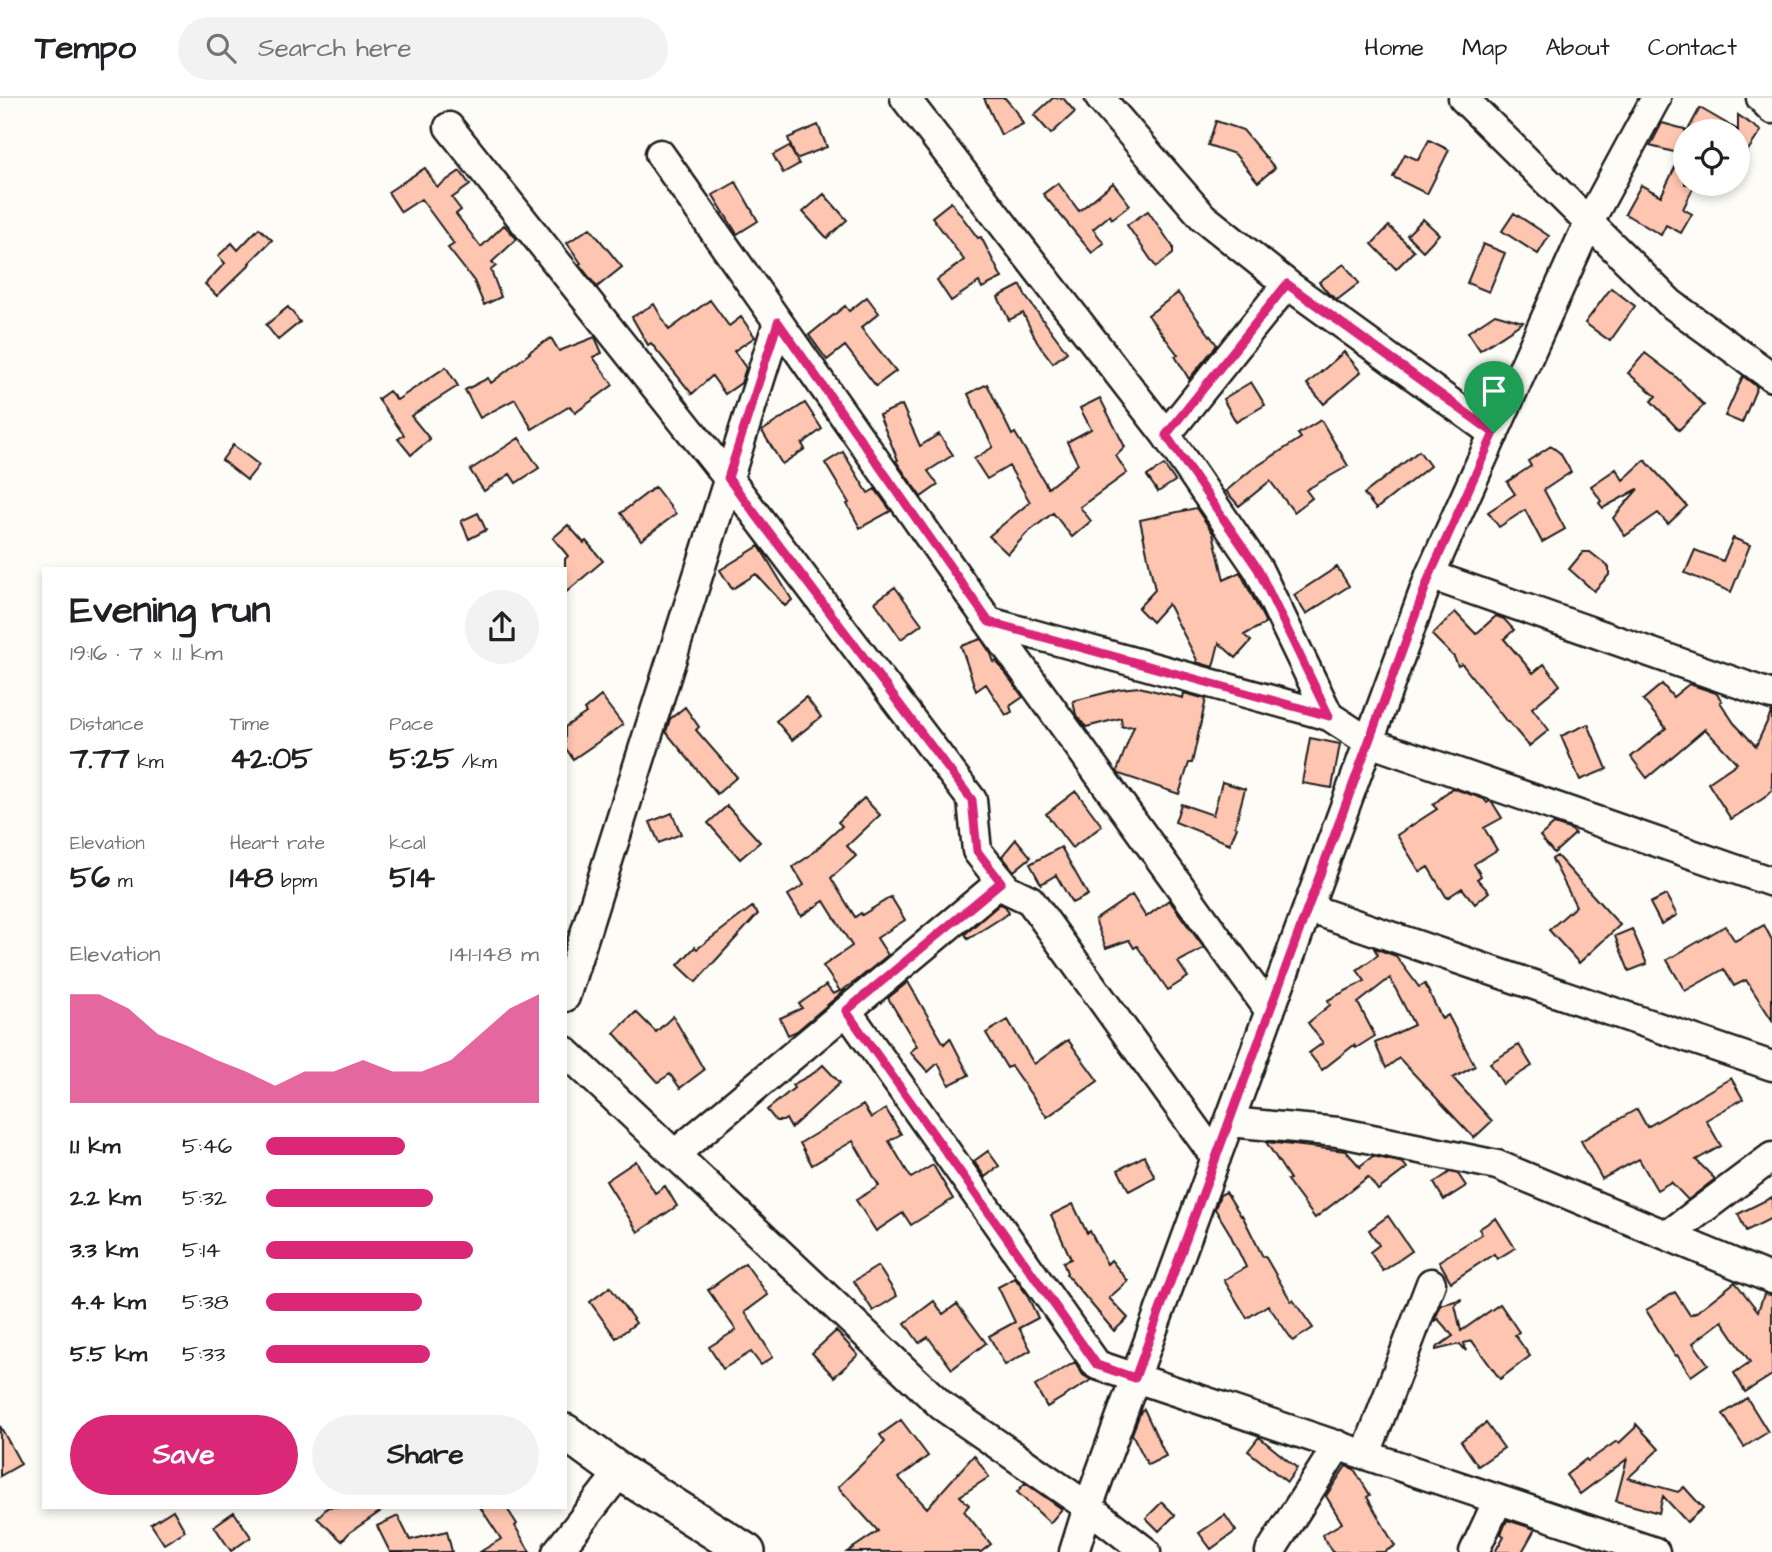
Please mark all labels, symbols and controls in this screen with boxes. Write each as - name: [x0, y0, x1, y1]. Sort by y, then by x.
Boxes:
- search box: [178, 17, 668, 80]
- text: Tempo: [35, 25, 136, 71]
- icon: search: [202, 29, 240, 67]
- text: Search here: [258, 30, 411, 66]
- text: Home: [1364, 31, 1424, 65]
- text: Map: [1462, 31, 1507, 65]
- text: About: [1545, 31, 1610, 65]
- text: Contact: [1648, 31, 1737, 65]
- map controls: [1673, 119, 1750, 196]
- button: locate: [1673, 119, 1750, 196]
- pin: [1464, 361, 1524, 433]
- icon: arrive: [1475, 372, 1513, 410]
- text: Evening run: [70, 585, 271, 637]
- button: share: [465, 590, 539, 664]
- text: 19:16 · 7 × 1.1 km: [70, 637, 223, 669]
- text: Distance: [70, 711, 144, 738]
- text: Time: [230, 711, 269, 738]
- text: Pace: [389, 711, 433, 738]
- text: 7.77: [70, 738, 130, 780]
- text: 42:05: [230, 738, 312, 780]
- text: 5:25: [389, 738, 454, 780]
- text: km: [130, 749, 164, 776]
- text: /km: [454, 749, 497, 776]
- text: Elevation: [70, 830, 145, 857]
- text: Heart rate: [230, 830, 325, 857]
- text: kcal: [389, 830, 426, 857]
- text: 56: [70, 857, 110, 899]
- text: 148: [230, 857, 273, 899]
- text: 514: [389, 857, 435, 899]
- text: m: [110, 868, 132, 895]
- text: bpm: [273, 868, 317, 895]
- text: Elevation: [70, 938, 161, 970]
- text: 141–148 m: [450, 938, 539, 970]
- text: 1.1 km: [70, 1130, 120, 1162]
- text: 5:46: [182, 1130, 232, 1162]
- text: 2.2 km: [70, 1182, 141, 1214]
- text: 5:32: [182, 1182, 227, 1214]
- text: 3.3 km: [70, 1234, 138, 1266]
- text: 5:14: [182, 1234, 221, 1266]
- text: 4.4 km: [70, 1286, 146, 1318]
- text: 5:38: [182, 1286, 229, 1318]
- text: 5.5 km: [70, 1338, 147, 1370]
- text: 5:33: [182, 1338, 226, 1370]
- button: Save: [70, 1415, 298, 1495]
- button: Share: [312, 1415, 539, 1495]

